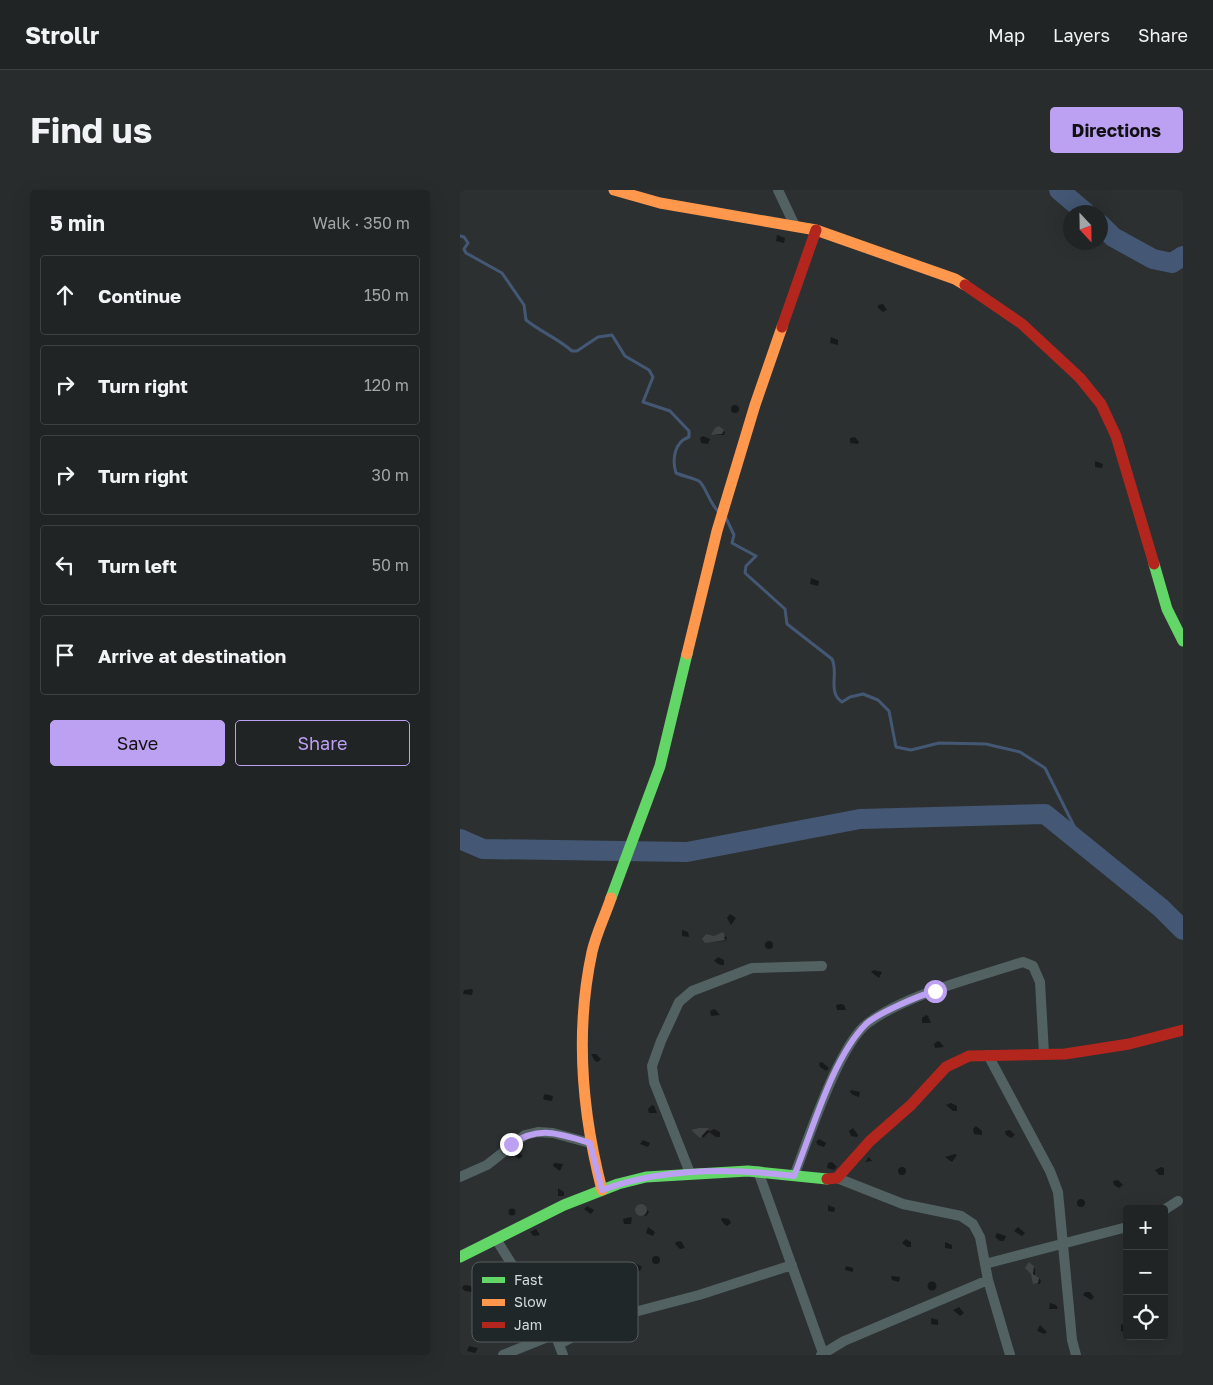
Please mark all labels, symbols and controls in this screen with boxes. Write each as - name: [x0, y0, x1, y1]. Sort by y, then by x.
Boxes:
- text: Strollr: [25, 20, 99, 49]
- text: Map: [988, 24, 1025, 46]
- text: Layers: [1053, 24, 1110, 46]
- text: Share: [1138, 24, 1188, 46]
- button: Directions: [1050, 107, 1183, 153]
- text: Find us: [30, 109, 152, 151]
- north arrow: [1063, 205, 1108, 250]
- text: 5 min: [50, 210, 105, 236]
- text: Walk · 350 m: [313, 213, 410, 233]
- icon: ahead: [51, 281, 79, 309]
- text: Continue: [98, 284, 181, 307]
- text: 150 m: [364, 285, 409, 305]
- icon: right: [51, 371, 79, 399]
- text: Turn right: [98, 374, 188, 397]
- text: 120 m: [364, 375, 409, 395]
- icon: right: [51, 461, 79, 489]
- text: Turn right: [98, 464, 188, 487]
- text: 30 m: [372, 465, 409, 485]
- icon: left: [51, 551, 79, 579]
- text: Turn left: [98, 554, 177, 577]
- text: 50 m: [372, 555, 409, 575]
- icon: arrive: [51, 641, 79, 669]
- text: Arrive at destination: [98, 644, 286, 667]
- button: Save: [50, 720, 225, 766]
- button: Share: [235, 720, 410, 766]
- route start: [924, 980, 947, 1003]
- route end: [500, 1133, 523, 1156]
- map controls: [1123, 1205, 1168, 1340]
- button: +: [1123, 1205, 1168, 1250]
- button: −: [1123, 1250, 1168, 1295]
- legend: [472, 1262, 638, 1342]
- text: Fast: [514, 1271, 543, 1288]
- text: Slow: [514, 1293, 547, 1310]
- button: locate: [1123, 1295, 1168, 1340]
- text: Jam: [514, 1316, 542, 1333]

